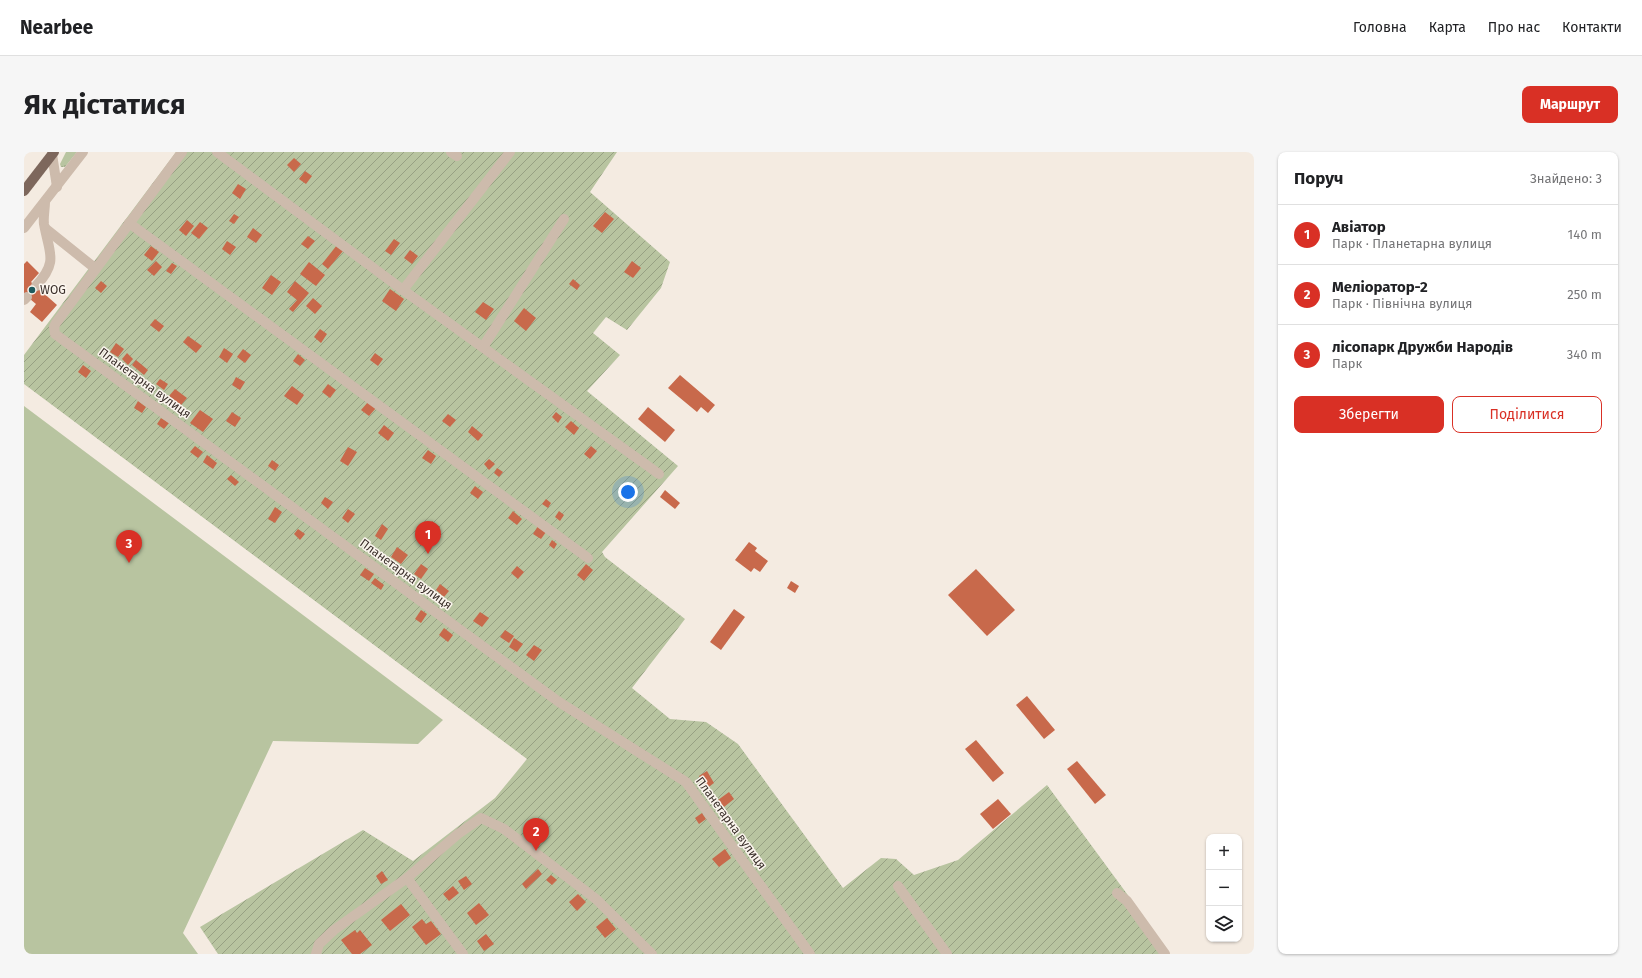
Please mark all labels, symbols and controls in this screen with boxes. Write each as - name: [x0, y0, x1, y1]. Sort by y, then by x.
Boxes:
- text: Nearbee: [20, 16, 93, 39]
- text: Головна: [1353, 19, 1407, 36]
- text: Карта: [1429, 19, 1466, 36]
- text: Про нас: [1488, 19, 1540, 36]
- text: Контакти: [1562, 19, 1622, 36]
- button: Маршрут: [1522, 86, 1618, 123]
- text: Як дістатися: [24, 88, 186, 121]
- text: Поруч: [1294, 168, 1343, 189]
- text: Знайдено: 3: [1530, 171, 1602, 186]
- text: Авіатор: [1332, 218, 1386, 236]
- text: 1: [1304, 227, 1310, 242]
- text: 140 m: [1568, 227, 1602, 242]
- text: Парк · Планетарна вулиця: [1332, 236, 1492, 251]
- text: Меліоратор-2: [1332, 278, 1428, 296]
- place label: WOG: [40, 283, 66, 297]
- marker: WOG: [27, 285, 37, 295]
- text: 2: [1304, 287, 1310, 302]
- text: 250 m: [1567, 287, 1602, 302]
- text: Парк · Північна вулиця: [1332, 296, 1472, 311]
- text: лісопарк Дружби Народів: [1332, 338, 1513, 356]
- street label: Планетарна вулиця: [96, 345, 194, 421]
- text: 3: [1304, 347, 1310, 362]
- text: 340 m: [1567, 347, 1602, 362]
- text: Парк: [1332, 356, 1362, 371]
- button: Зберегти: [1294, 396, 1444, 433]
- button: Поділитися: [1452, 396, 1602, 433]
- your location: [618, 482, 638, 502]
- pin: 1: [415, 521, 441, 554]
- pin: 3: [116, 530, 142, 563]
- street label: Планетарна вулиця: [357, 536, 455, 612]
- street label: Планетарна вулиця: [693, 774, 769, 872]
- pin: 2: [523, 818, 549, 851]
- map controls: [1206, 834, 1242, 942]
- button: +: [1206, 834, 1242, 870]
- button: −: [1206, 870, 1242, 906]
- button: layers: [1206, 906, 1242, 942]

